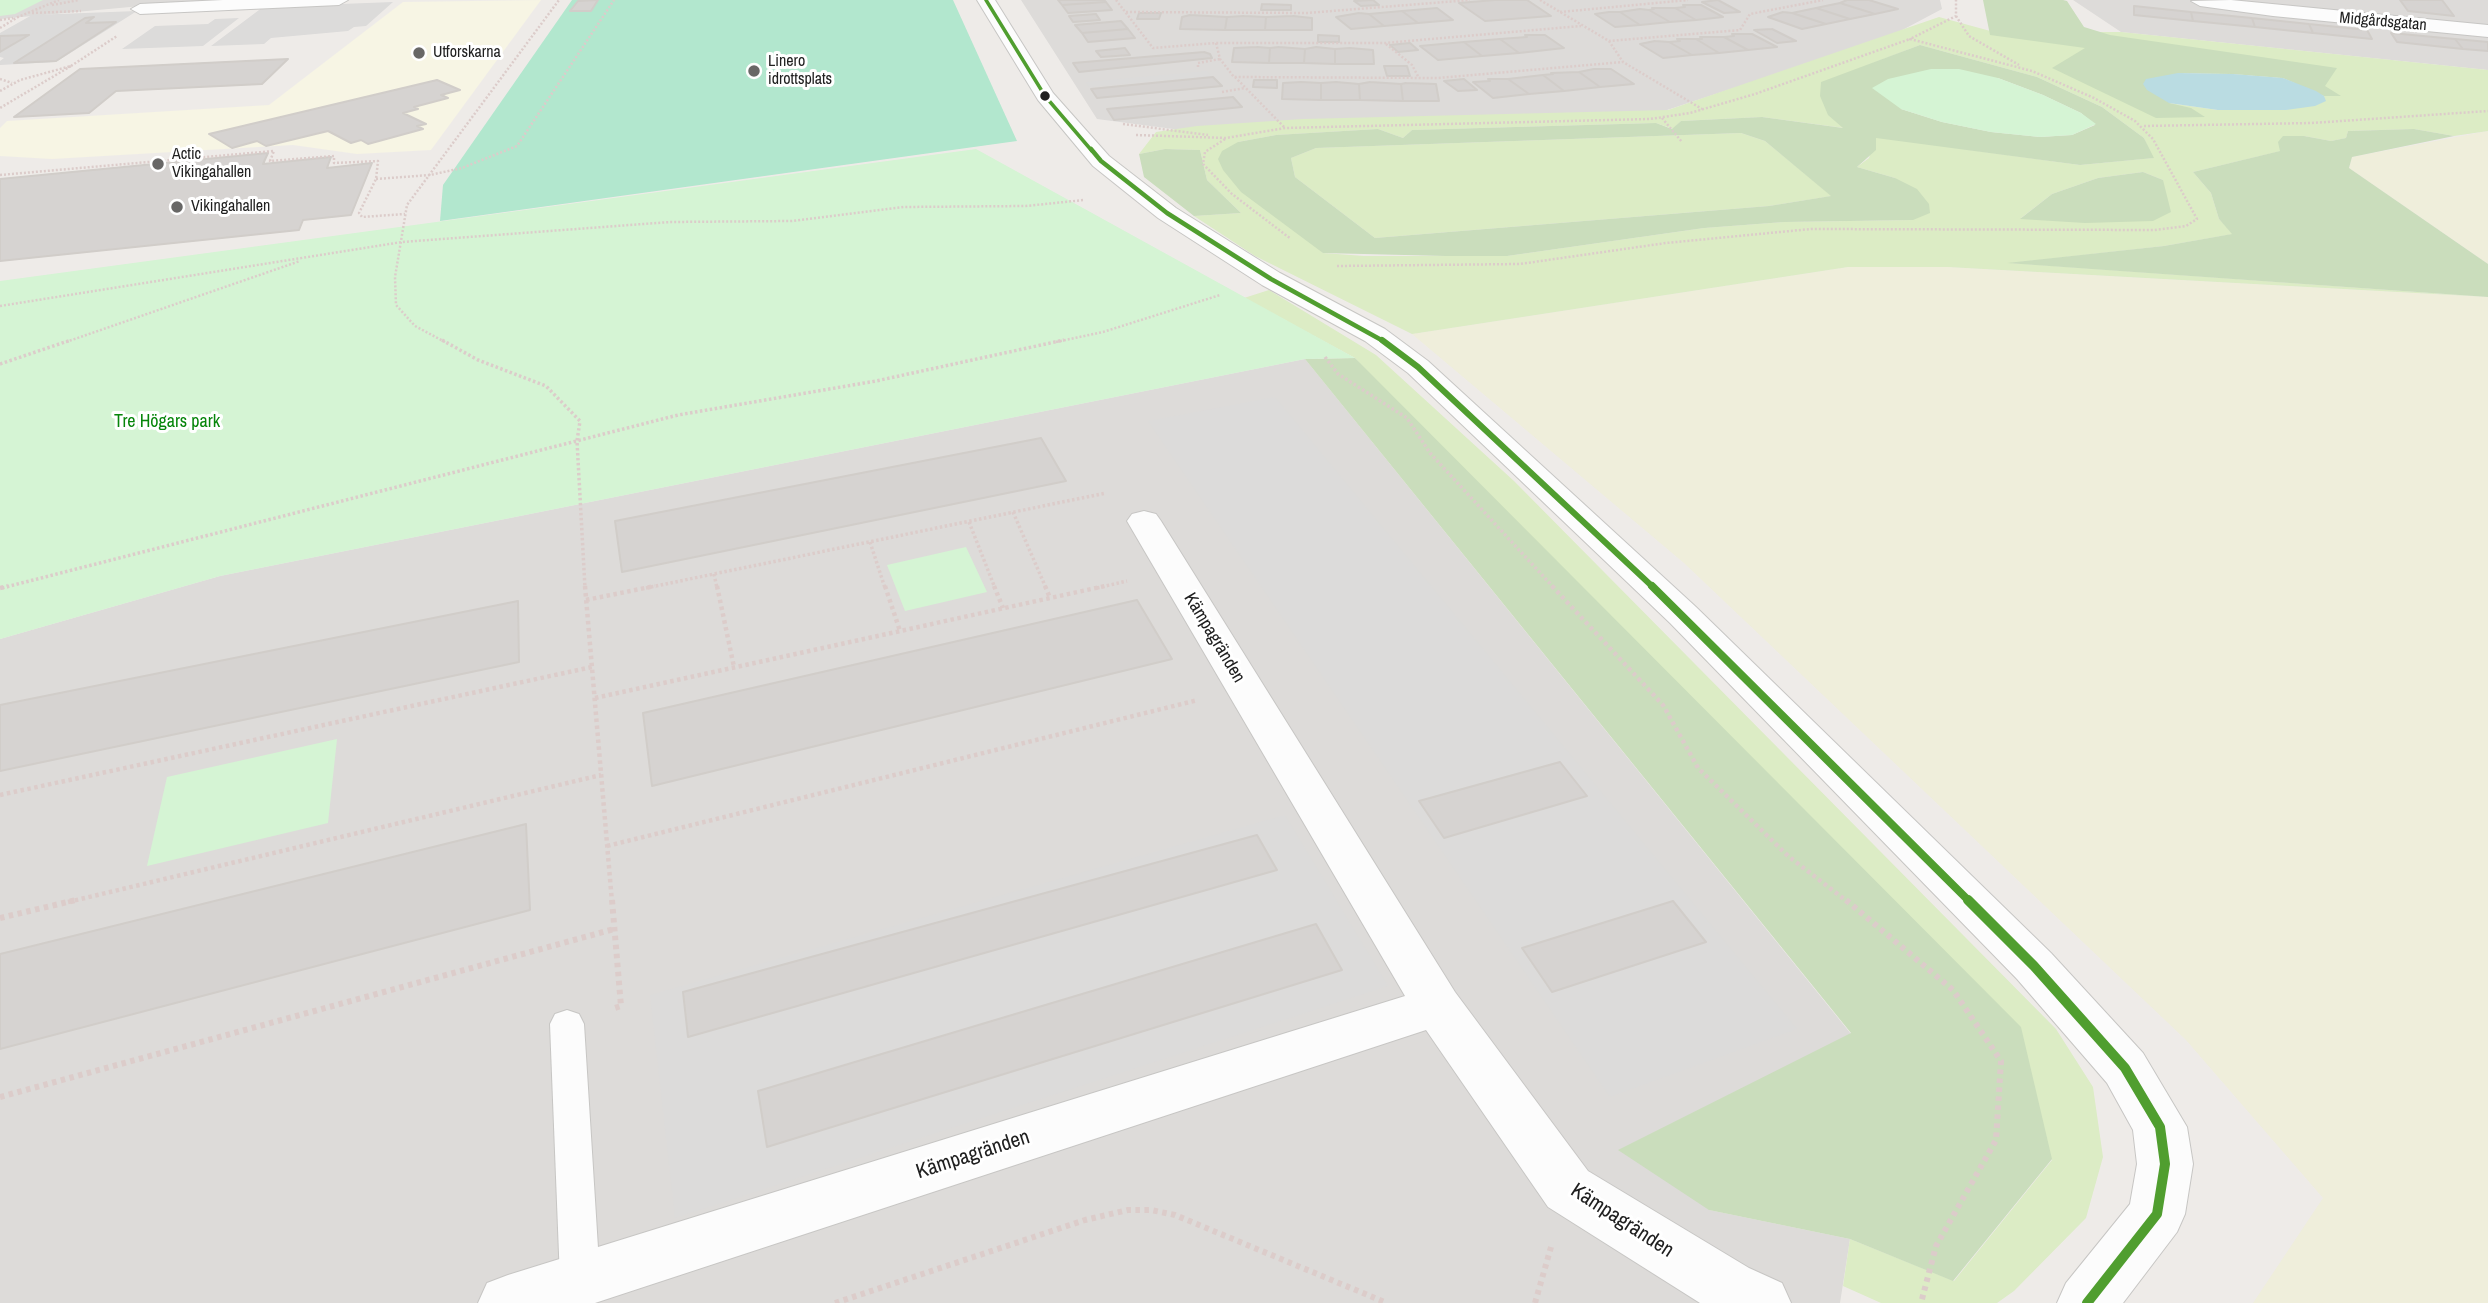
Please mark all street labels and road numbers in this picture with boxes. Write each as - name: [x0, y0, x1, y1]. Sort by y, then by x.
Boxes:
- street label: Midgårdsgatan: [2339, 9, 2427, 35]
- street label: Kämpagränden: [1179, 589, 1249, 687]
- street label: Kämpagränden: [913, 1125, 1033, 1185]
- street label: Kämpagränden: [1566, 1178, 1678, 1264]

